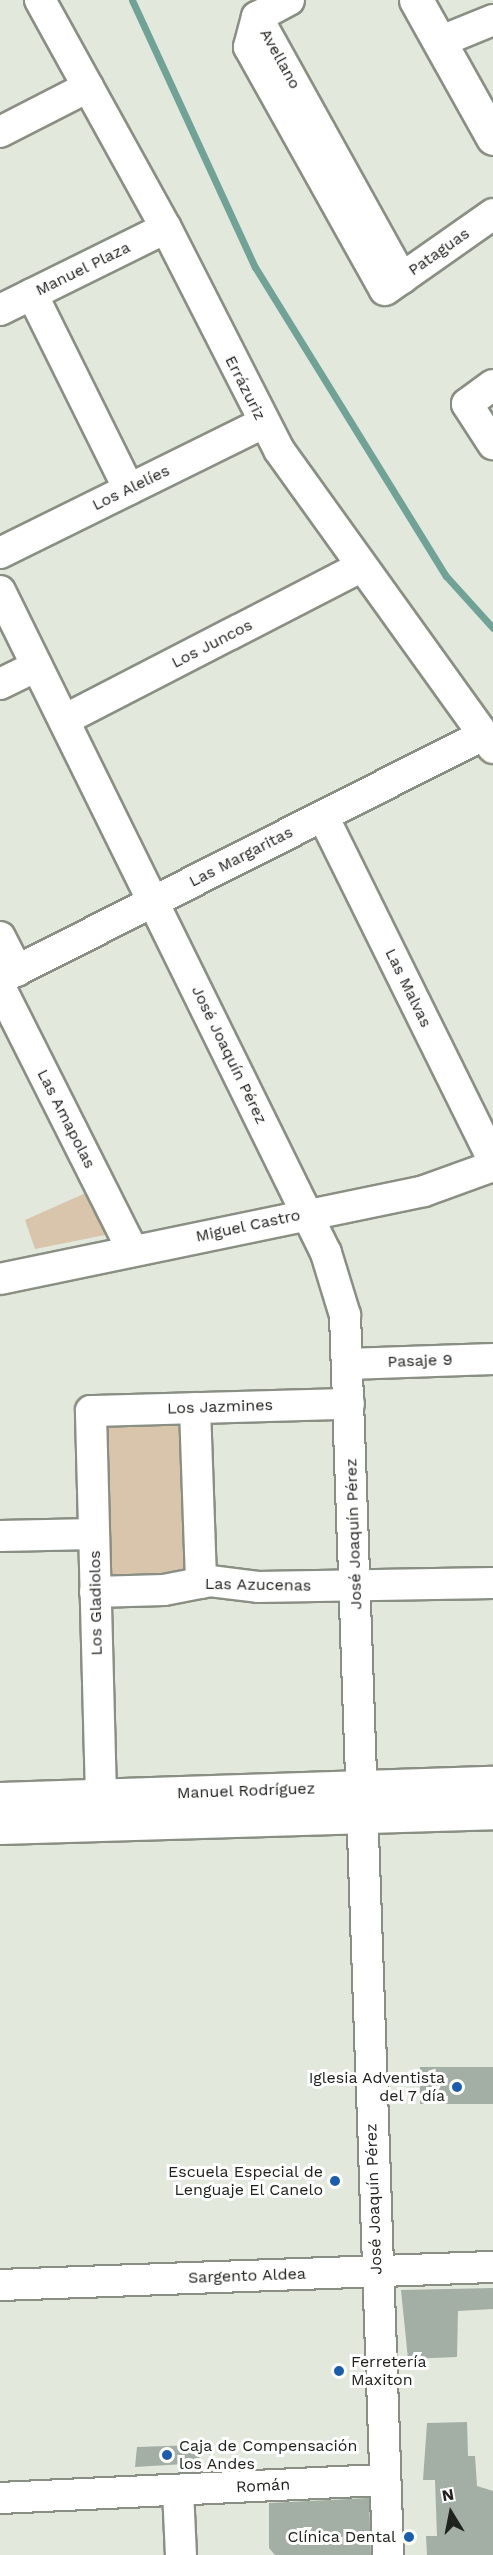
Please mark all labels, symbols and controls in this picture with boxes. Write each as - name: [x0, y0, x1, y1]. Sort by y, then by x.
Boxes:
- street label: Avellano: [256, 26, 304, 92]
- street label: Pataguas: [405, 224, 473, 280]
- street label: Manuel Plaza: [32, 238, 134, 300]
- street label: Errázuriz: [221, 353, 269, 423]
- street label: Los Alelíes: [89, 461, 173, 515]
- street label: Los Juncos: [168, 615, 256, 673]
- street label: Las Margaritas: [186, 823, 296, 891]
- street label: Las Malvas: [381, 945, 435, 1031]
- street label: José Joaquín Pérez: [187, 983, 271, 1127]
- street label: Las Amapolas: [33, 1066, 99, 1172]
- street label: Miguel Castro: [194, 1205, 302, 1247]
- street label: Pasaje 9: [387, 1350, 453, 1372]
- street label: Los Jazmines: [167, 1396, 273, 1418]
- street label: José Joaquín Pérez: [342, 1458, 366, 1610]
- street label: Los Gladiolos: [85, 1550, 107, 1656]
- street label: Las Azucenas: [204, 1574, 312, 1596]
- street label: Manuel Rodríguez: [176, 1779, 316, 1803]
- place label: Iglesia Adventista del 7 día: [308, 2068, 445, 2106]
- marker: Iglesia Adventista del 7 día: [450, 2080, 464, 2094]
- street label: José Joaquín Pérez: [362, 2123, 386, 2275]
- place label: Escuela Especial de Lenguaje El Canelo: [167, 2162, 323, 2200]
- marker: Escuela Especial de Lenguaje El Canelo: [328, 2174, 342, 2188]
- street label: Sargento Aldea: [188, 2264, 306, 2288]
- place label: Ferretería Maxiton: [351, 2352, 427, 2390]
- marker: Ferretería Maxiton: [332, 2364, 346, 2378]
- place label: Caja de Compensación los Andes: [179, 2436, 358, 2474]
- marker: Caja de Compensación los Andes: [160, 2448, 174, 2462]
- street label: Román: [235, 2475, 291, 2497]
- north arrow: [421, 2483, 481, 2543]
- text: N: [440, 2484, 455, 2505]
- place label: Clínica Dental: [287, 2527, 396, 2547]
- marker: Clínica Dental: [400, 2528, 418, 2546]

